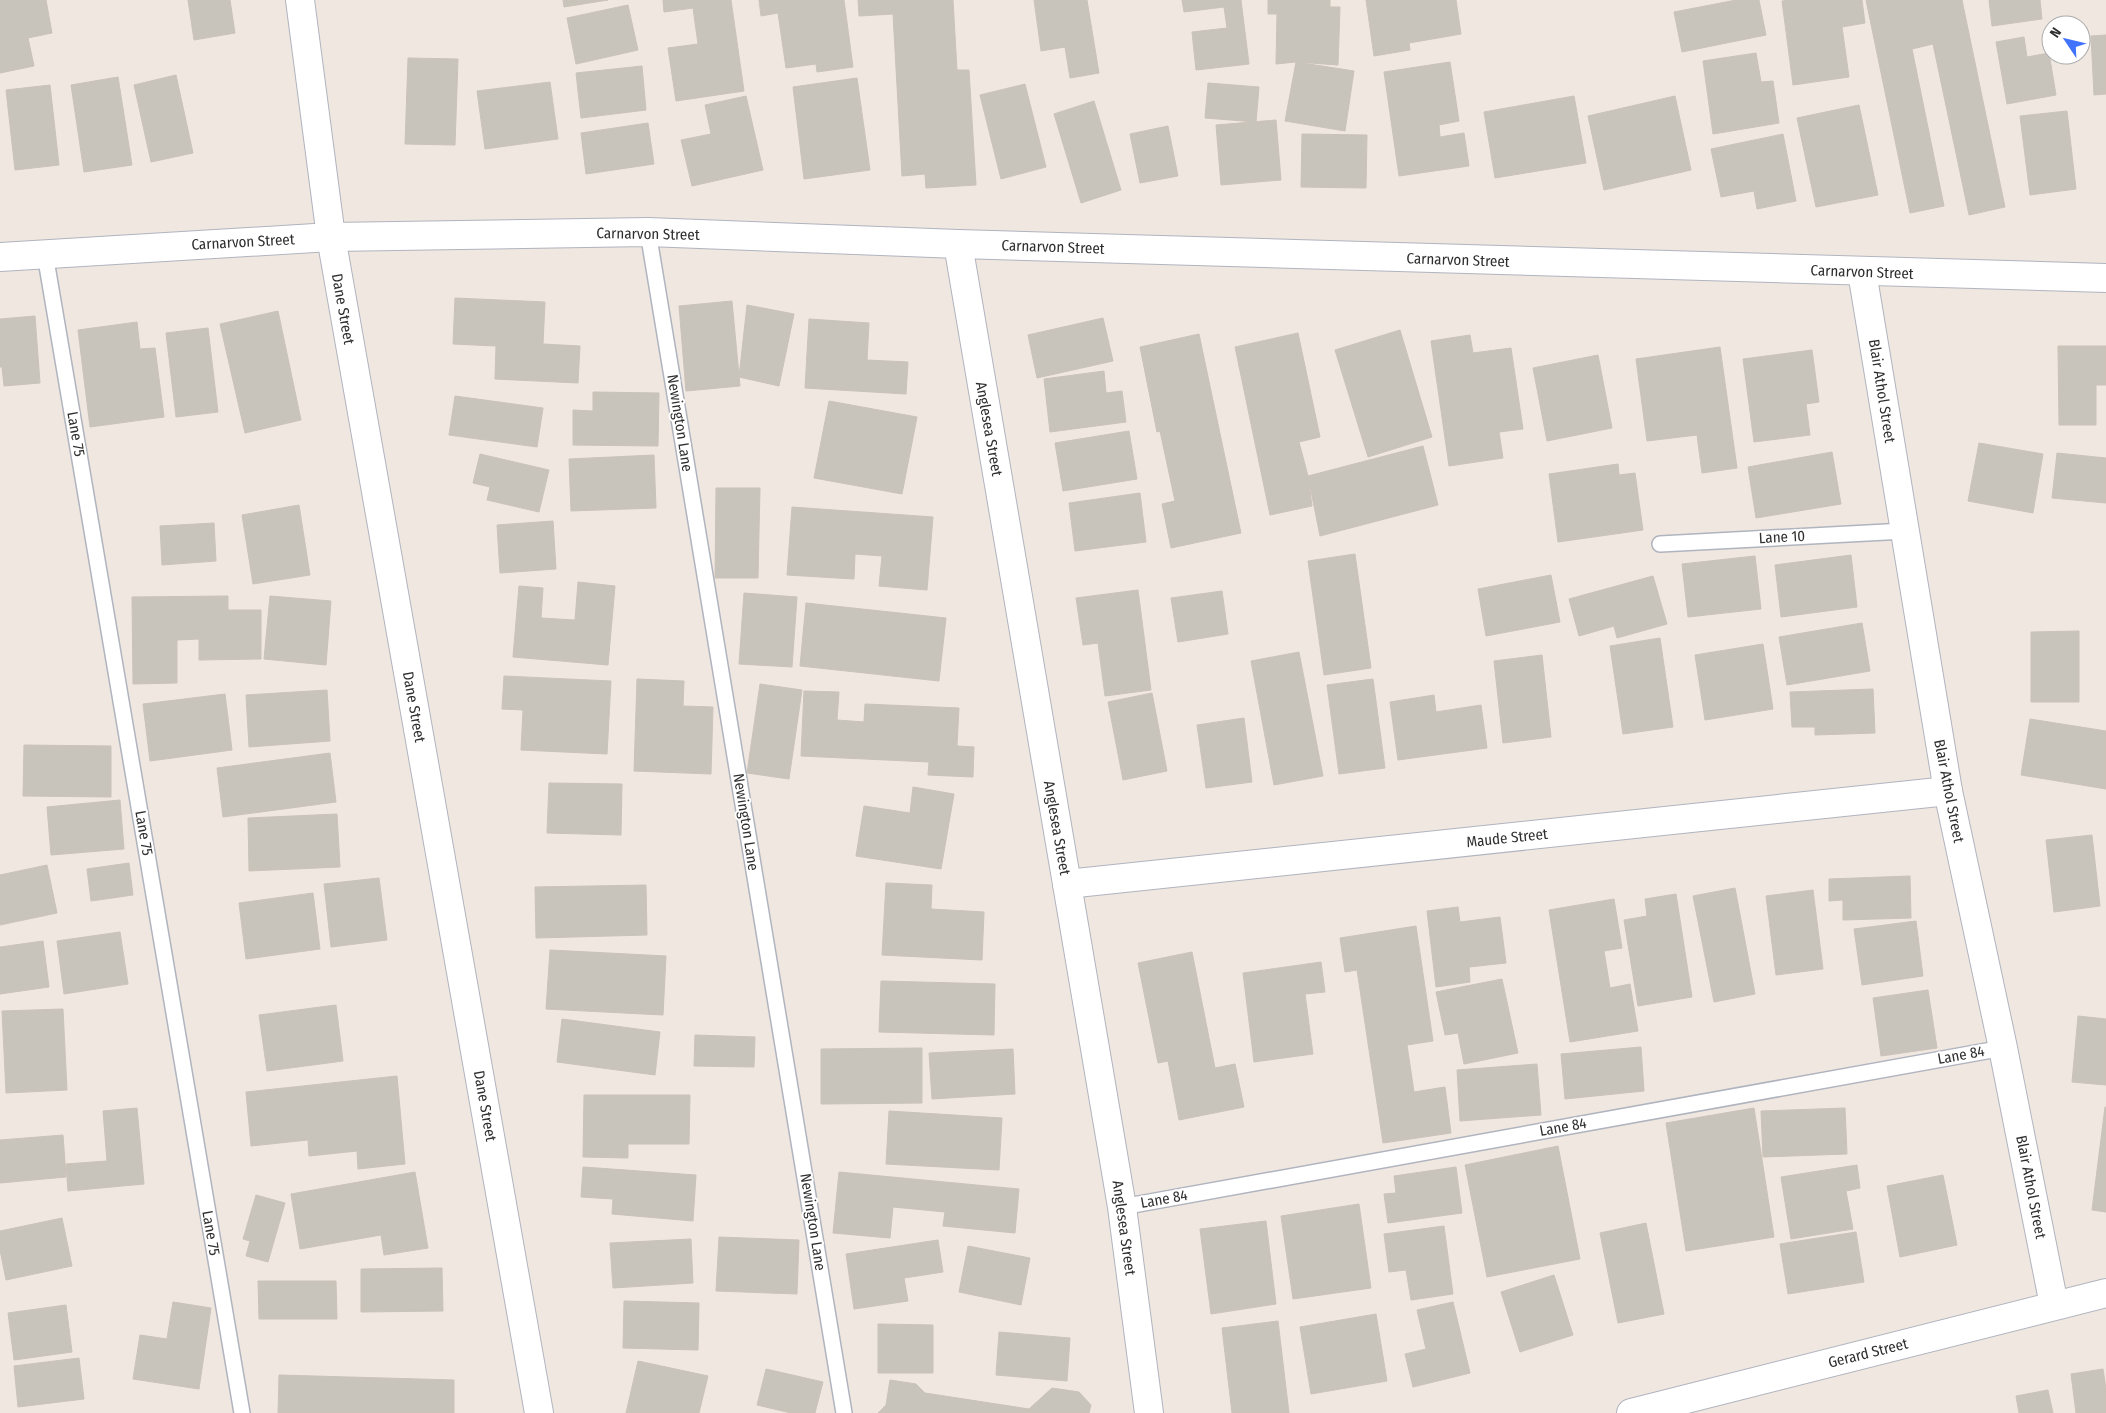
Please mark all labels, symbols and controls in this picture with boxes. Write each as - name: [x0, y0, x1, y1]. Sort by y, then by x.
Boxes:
- north arrow: [2041, 15, 2091, 65]
- text: N: [2046, 25, 2065, 41]
- street label: Carnarvon Street: [596, 224, 700, 244]
- street label: Carnarvon Street: [191, 230, 295, 254]
- street label: Carnarvon Street: [1001, 236, 1105, 258]
- street label: Carnarvon Street: [1406, 249, 1510, 271]
- street label: Carnarvon Street: [1810, 261, 1914, 283]
- street label: Dane Street: [328, 272, 358, 346]
- street label: Blair Athol Street: [1865, 338, 1899, 444]
- street label: Newington Lane: [663, 373, 697, 473]
- street label: Anglesea Street: [972, 380, 1006, 478]
- street label: Lane 75: [63, 410, 89, 458]
- street label: Lane 10: [1758, 527, 1806, 547]
- street label: Dane Street: [399, 670, 429, 744]
- street label: Blair Athol Street: [1930, 738, 1968, 844]
- street label: Newington Lane: [729, 772, 763, 872]
- street label: Anglesea Street: [1040, 779, 1074, 877]
- street label: Lane 75: [131, 809, 157, 857]
- street label: Maude Street: [1465, 825, 1549, 851]
- street label: Lane 84: [1936, 1042, 1986, 1068]
- street label: Dane Street: [470, 1069, 500, 1143]
- street label: Lane 84: [1538, 1114, 1588, 1140]
- street label: Blair Athol Street: [2012, 1134, 2050, 1240]
- street label: Newington Lane: [796, 1172, 830, 1272]
- street label: Anglesea Street: [1108, 1179, 1140, 1277]
- street label: Lane 84: [1139, 1186, 1189, 1212]
- street label: Lane 75: [198, 1209, 224, 1257]
- street label: Gerard Street: [1826, 1334, 1910, 1372]

